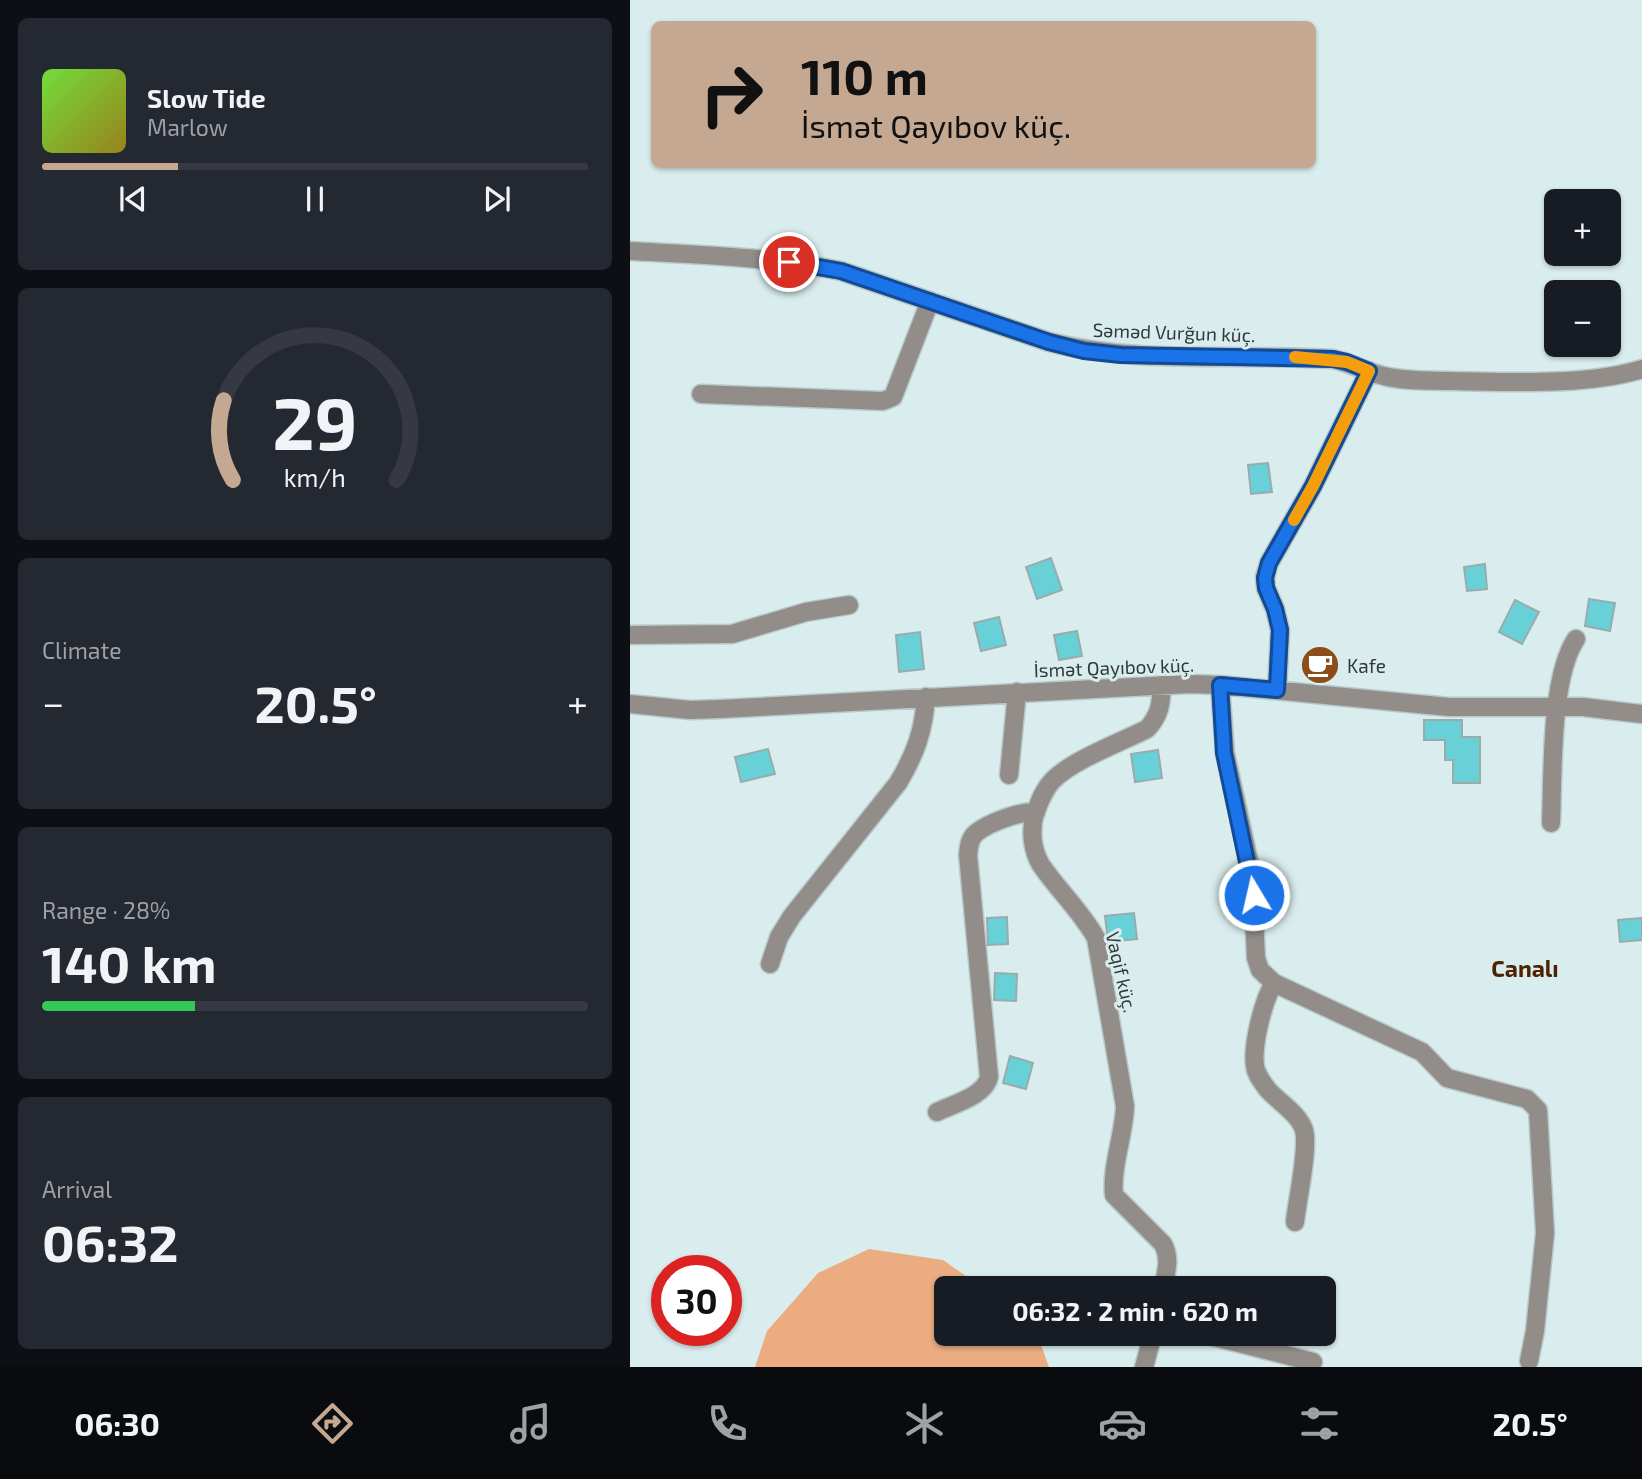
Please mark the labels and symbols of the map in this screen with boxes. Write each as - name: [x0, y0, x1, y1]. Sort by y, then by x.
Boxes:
- pin: [759, 232, 819, 292]
- street label: Səməd Vurğun küç.: [1092, 318, 1256, 347]
- cafe icon: Kafe: [1299, 644, 1341, 686]
- street label: İsmət Qayıbov küç.: [1033, 653, 1195, 682]
- place label: Kafe: [1347, 654, 1386, 677]
- position arrow: [1217, 858, 1291, 932]
- street label: Vaqif küç.: [1101, 929, 1142, 1015]
- district label: Canalı: [1491, 954, 1559, 982]
- speed limit sign: 30: [651, 1255, 742, 1346]

